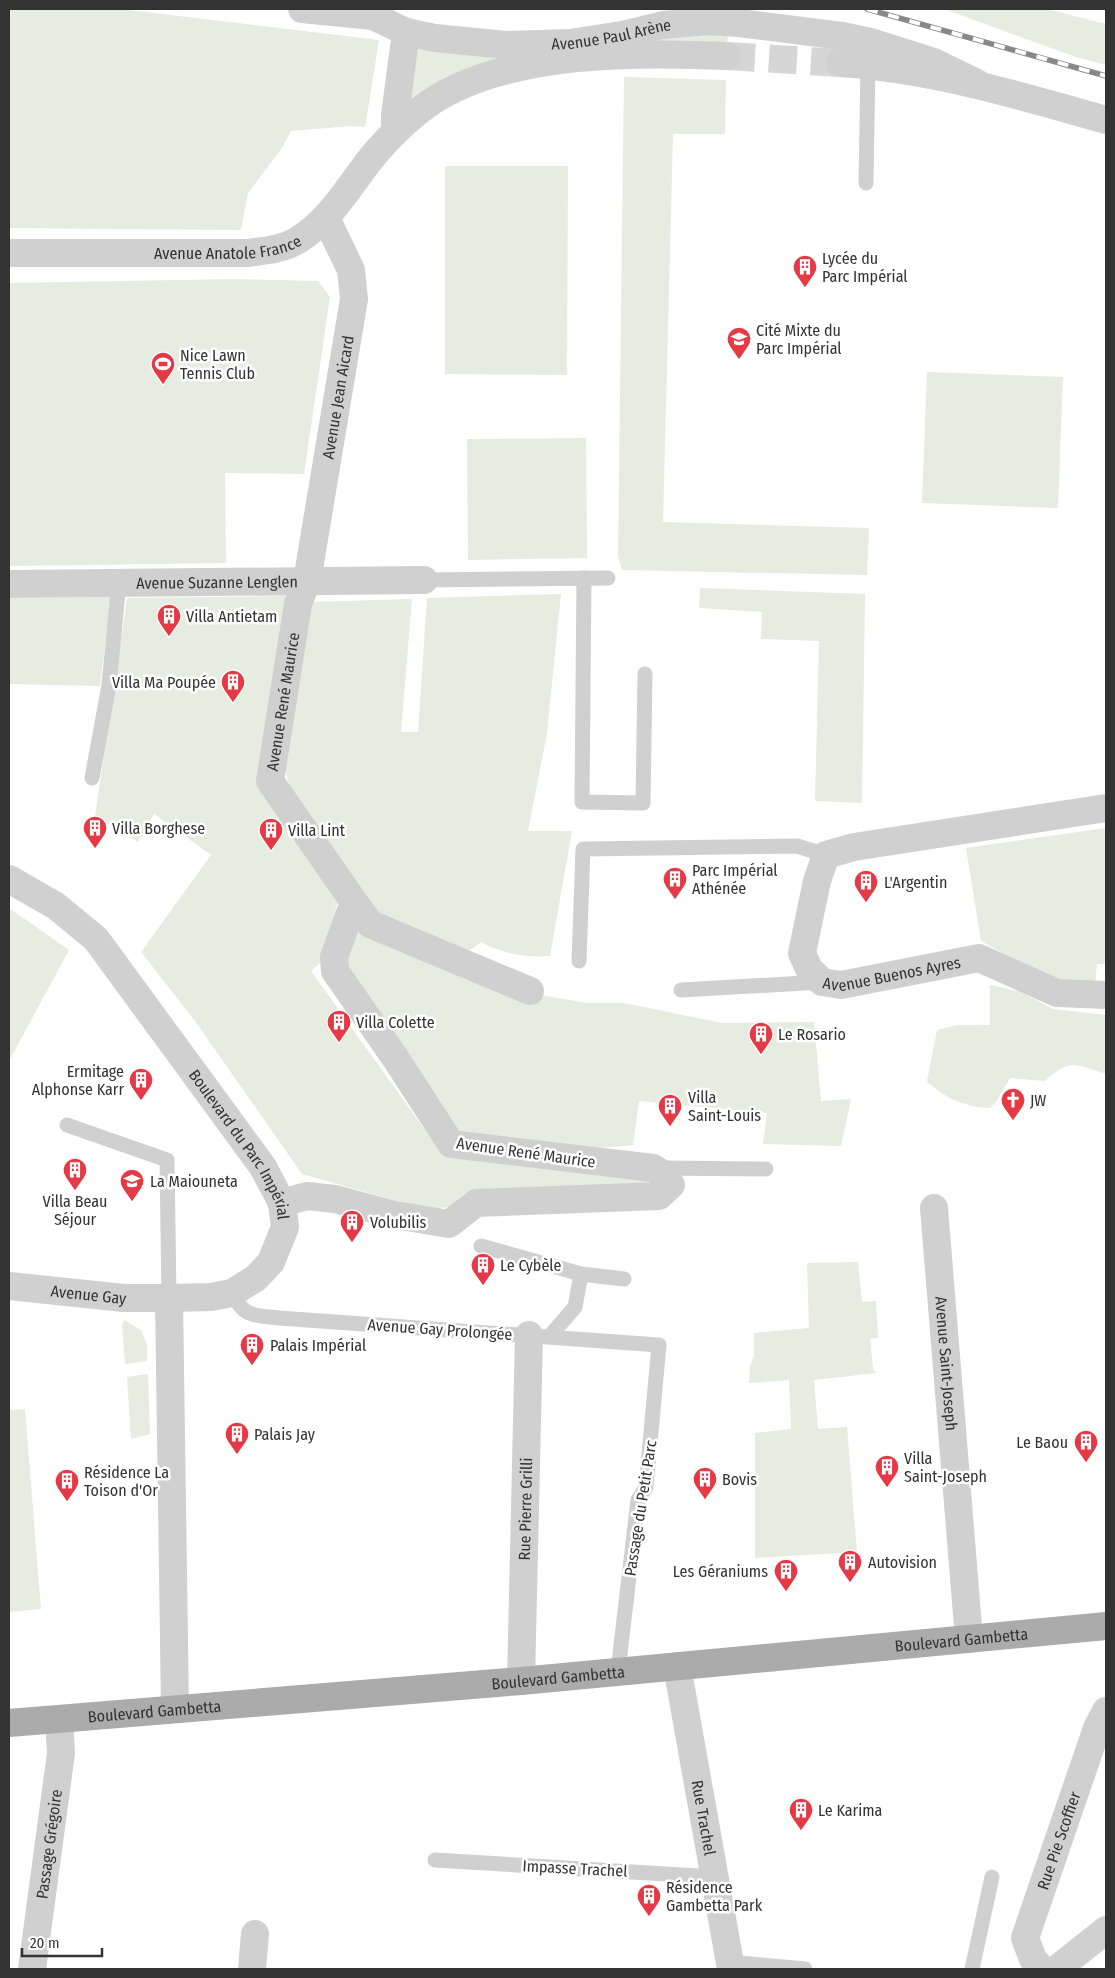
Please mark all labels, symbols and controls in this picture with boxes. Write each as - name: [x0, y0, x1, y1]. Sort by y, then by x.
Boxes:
- street label: Avenue Paul Arène: [551, 15, 672, 54]
- street label: Avenue Anatole France: [154, 231, 305, 263]
- place label: Lycée du Parc Impérial: [822, 249, 908, 286]
- building icon: Lycée du Parc Impérial: [792, 254, 818, 288]
- place label: Cité Mixte du Parc Impérial: [756, 321, 842, 358]
- school or university icon: Cité Mixte du Parc Impérial: [726, 326, 752, 360]
- street label: Avenue Jean Aicard: [319, 334, 358, 460]
- place label: Nice Lawn Tennis Club: [180, 346, 255, 383]
- sports icon: Nice Lawn Tennis Club: [150, 351, 176, 385]
- street label: Avenue Suzanne Lenglen: [136, 572, 298, 593]
- building icon: Villa Antietam: [156, 603, 182, 637]
- place label: Villa Antietam: [186, 607, 277, 626]
- street label: Avenue René Maurice: [263, 631, 303, 772]
- building icon: Villa Ma Poupée: [220, 669, 246, 703]
- place label: Villa Ma Poupée: [112, 673, 216, 692]
- building icon: Villa Borghese: [82, 815, 108, 849]
- building icon: Villa Lint: [258, 817, 284, 851]
- place label: Villa Borghese: [112, 819, 205, 838]
- place label: Villa Lint: [288, 821, 346, 840]
- place label: Parc Impérial Athénée: [692, 861, 778, 898]
- building icon: Parc Impérial Athénée: [662, 866, 688, 900]
- building icon: L'Argentin: [853, 869, 879, 903]
- place label: L'Argentin: [884, 873, 947, 892]
- street label: Avenue Buenos Ayres: [821, 953, 962, 995]
- building icon: Villa Colette: [326, 1009, 352, 1043]
- place label: Villa Colette: [356, 1013, 435, 1032]
- building icon: Le Rosario: [748, 1021, 774, 1055]
- place label: Le Rosario: [778, 1025, 846, 1044]
- place label: Ermitage Alphonse Karr: [32, 1062, 124, 1099]
- street label: Boulevard du Parc Impérial: [185, 1066, 293, 1221]
- building icon: Ermitage Alphonse Karr: [128, 1067, 154, 1101]
- church icon: JW: [1000, 1087, 1026, 1121]
- place label: Villa Saint-Louis: [688, 1088, 761, 1125]
- place label: JW: [1030, 1091, 1046, 1110]
- building icon: Villa Saint-Louis: [657, 1093, 683, 1127]
- street label: Avenue René Maurice: [455, 1133, 597, 1172]
- building icon: Villa Beau Séjour: [62, 1157, 88, 1191]
- school or university icon: La Maiouneta: [119, 1168, 145, 1202]
- place label: La Maiouneta: [150, 1172, 238, 1191]
- place label: Villa Beau Séjour: [43, 1192, 107, 1229]
- building icon: Volubilis: [339, 1209, 365, 1243]
- place label: Volubilis: [370, 1213, 427, 1232]
- building icon: Le Cybèle: [470, 1252, 496, 1286]
- place label: Le Cybèle: [500, 1256, 561, 1275]
- street label: Avenue Gay: [50, 1281, 128, 1308]
- street label: Avenue Saint-Joseph: [931, 1295, 961, 1432]
- street label: Avenue Gay Prolongée: [367, 1315, 513, 1344]
- building icon: Palais Impérial: [239, 1332, 265, 1366]
- place label: Palais Impérial: [270, 1336, 366, 1355]
- building icon: Palais Jay: [224, 1421, 250, 1455]
- place label: Palais Jay: [254, 1425, 316, 1444]
- building icon: Le Baou: [1073, 1429, 1099, 1463]
- place label: Le Baou: [1016, 1433, 1068, 1452]
- street label: Passage du Petit Parc: [620, 1439, 661, 1577]
- place label: Villa Saint-Joseph: [904, 1449, 987, 1486]
- building icon: Villa Saint-Joseph: [874, 1454, 900, 1488]
- street label: Rue Pierre Grilli: [515, 1457, 536, 1561]
- place label: Résidence La Toison d'Or: [84, 1463, 169, 1500]
- building icon: Bovis: [692, 1466, 718, 1500]
- building icon: Résidence La Toison d'Or: [54, 1468, 80, 1502]
- place label: Bovis: [722, 1470, 757, 1489]
- building icon: Autovision: [837, 1549, 863, 1583]
- place label: Autovision: [868, 1553, 937, 1572]
- building icon: Les Géraniums: [773, 1558, 799, 1592]
- place label: Les Géraniums: [673, 1562, 768, 1581]
- street label: Boulevard Gambetta: [894, 1624, 1029, 1656]
- street label: Boulevard Gambetta: [491, 1662, 626, 1693]
- street label: Boulevard Gambetta: [87, 1697, 222, 1726]
- street label: Rue Trachel: [687, 1779, 720, 1857]
- street label: Passage Grégoire: [33, 1788, 66, 1900]
- street label: Rue Pie Scoffier: [1033, 1789, 1085, 1892]
- building icon: Le Karima: [788, 1797, 814, 1831]
- place label: Le Karima: [818, 1801, 883, 1820]
- street label: Impasse Trachel: [522, 1856, 628, 1881]
- place label: Résidence Gambetta Park: [666, 1878, 763, 1915]
- building icon: Résidence Gambetta Park: [636, 1883, 662, 1917]
- scale bar: [22, 1926, 102, 1958]
- text: 20 m: [30, 1934, 60, 1952]

